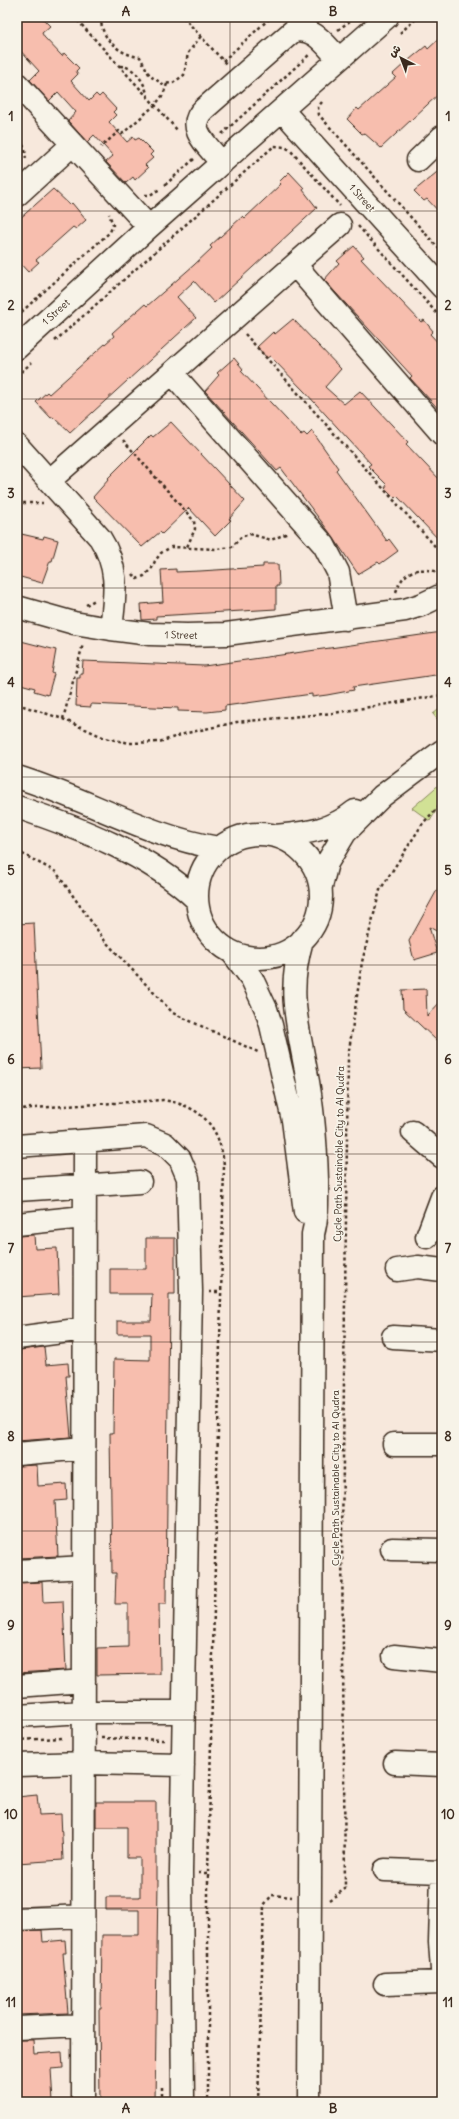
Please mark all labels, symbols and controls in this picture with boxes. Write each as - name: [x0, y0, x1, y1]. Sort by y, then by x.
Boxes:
- text: A: [122, 3, 131, 20]
- text: B: [329, 3, 338, 20]
- north arrow: [381, 38, 421, 78]
- text: ش: [385, 41, 403, 60]
- text: 1: [8, 108, 14, 125]
- text: 1: [445, 108, 451, 125]
- street label: 1 Street: [346, 181, 378, 215]
- street label: 1 Street: [39, 296, 73, 328]
- text: 2: [7, 297, 15, 314]
- text: 2: [444, 297, 452, 314]
- text: 3: [7, 485, 15, 502]
- text: 3: [444, 485, 452, 502]
- street label: 1 Street: [164, 628, 198, 642]
- text: 4: [7, 674, 15, 691]
- text: 4: [444, 674, 452, 691]
- text: 5: [7, 862, 15, 879]
- text: 5: [444, 862, 452, 879]
- text: 6: [7, 1051, 15, 1068]
- text: 6: [444, 1051, 452, 1068]
- street label: Cycle Path Sustainable City to Al Qudra: [331, 1066, 347, 1242]
- text: 7: [8, 1240, 15, 1257]
- text: 7: [445, 1240, 452, 1257]
- street label: Cycle Path Sustainable City to Al Qudra: [329, 1390, 342, 1566]
- text: 8: [7, 1428, 15, 1445]
- text: 8: [444, 1428, 452, 1445]
- text: 9: [7, 1617, 15, 1634]
- text: 9: [444, 1617, 452, 1634]
- text: 10: [4, 1806, 18, 1823]
- text: 10: [441, 1806, 455, 1823]
- text: 11: [6, 1994, 16, 2011]
- text: 11: [443, 1994, 453, 2011]
- text: A: [122, 2100, 131, 2117]
- text: B: [329, 2100, 338, 2117]

